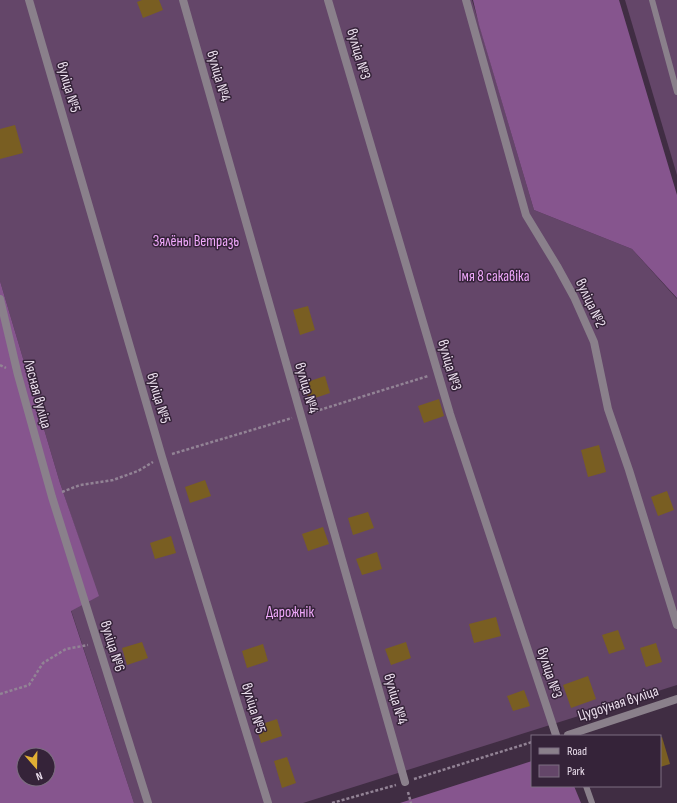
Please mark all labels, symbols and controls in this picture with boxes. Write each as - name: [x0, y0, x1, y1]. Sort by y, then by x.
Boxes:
- street label: вуліца №3: [342, 26, 375, 82]
- street label: вуліца №4: [202, 49, 235, 104]
- street label: вуліца №5: [52, 60, 85, 115]
- park label: Зялёны Ветразь: [153, 232, 239, 251]
- park label: Імя 8 сакавіка: [459, 267, 530, 286]
- street label: вуліца №2: [571, 276, 610, 331]
- street label: вуліца №3: [433, 337, 466, 393]
- street label: Лясная вуліца: [19, 357, 56, 431]
- street label: вуліца №4: [290, 361, 323, 416]
- street label: вуліца №5: [142, 371, 175, 426]
- park label: Дарожнік: [266, 603, 314, 622]
- street label: вуліца №6: [96, 618, 129, 674]
- street label: вуліца №3: [532, 645, 567, 701]
- street label: вуліца №4: [379, 672, 412, 727]
- street label: вуліца №5: [237, 681, 270, 736]
- street label: Цудоўная вуліца: [575, 681, 661, 725]
- legend: [531, 735, 661, 787]
- text: Road: [567, 744, 587, 759]
- north arrow: [16, 747, 56, 787]
- text: Park: [567, 764, 585, 779]
- text: N: [34, 769, 44, 783]

